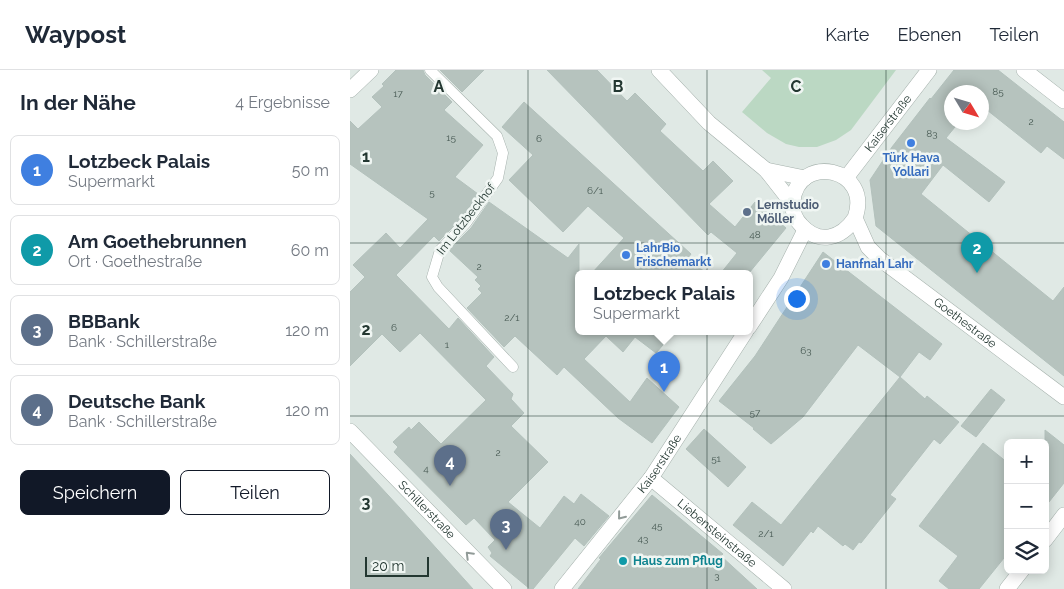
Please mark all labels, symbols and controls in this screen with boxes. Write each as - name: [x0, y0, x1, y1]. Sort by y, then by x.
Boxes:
- text: Waypost: [25, 20, 126, 49]
- text: Karte: [825, 24, 869, 45]
- text: Ebenen: [897, 24, 962, 45]
- text: Teilen: [990, 24, 1039, 45]
- text: A: [434, 77, 445, 96]
- text: B: [613, 77, 624, 96]
- text: C: [791, 77, 802, 96]
- north arrow: [944, 85, 989, 130]
- house number: 85: [992, 86, 1004, 97]
- house number: 17: [393, 88, 403, 99]
- text: In der Nähe: [20, 90, 136, 115]
- street label: Kaiserstraße: [862, 92, 914, 155]
- text: 4 Ergebnisse: [235, 93, 330, 112]
- house number: 2: [1028, 116, 1034, 127]
- house number: 83: [926, 128, 938, 139]
- house number: 15: [446, 132, 456, 143]
- house number: 6: [536, 133, 542, 144]
- marker: Türk Hava Yollari: [905, 137, 917, 149]
- text: 1: [362, 147, 370, 166]
- text: Lotzbeck Palais: [68, 150, 210, 172]
- place label: Türk Hava Yollari: [882, 151, 940, 179]
- text: 1: [33, 161, 41, 180]
- text: 50 m: [292, 161, 329, 180]
- text: Supermarkt: [68, 172, 155, 191]
- street label: Im Lotzbeckhof: [434, 180, 499, 257]
- house number: 6/1: [587, 185, 604, 196]
- house number: 5: [429, 187, 435, 198]
- place label: Lernstudio Möller: [757, 198, 819, 226]
- marker: Lernstudio Möller: [741, 206, 753, 218]
- house number: 48: [749, 229, 761, 240]
- text: Am Goethebrunnen: [68, 230, 247, 252]
- pin: 2: [961, 232, 993, 273]
- text: 2: [32, 241, 42, 260]
- text: 60 m: [291, 241, 329, 260]
- place label: LahrBio Frischemarkt: [636, 241, 712, 269]
- marker: LahrBio Frischemarkt: [620, 249, 632, 261]
- text: Ort · Goethestraße: [68, 252, 202, 271]
- place label: Hanfnah Lahr: [836, 257, 914, 271]
- marker: Hanfnah Lahr: [820, 258, 832, 270]
- house number: 2: [476, 261, 482, 272]
- popup: [575, 270, 753, 335]
- text: Lotzbeck Palais: [593, 282, 735, 304]
- your location: [784, 286, 810, 312]
- street label: Goethestraße: [931, 295, 999, 351]
- text: Supermarkt: [593, 304, 680, 323]
- text: BBBank: [68, 310, 140, 332]
- house number: 2/1: [504, 312, 520, 323]
- text: 2: [361, 320, 371, 339]
- text: 3: [33, 321, 41, 340]
- text: 120 m: [285, 321, 329, 340]
- house number: 6: [391, 322, 397, 333]
- text: Bank · Schillerstraße: [68, 332, 217, 351]
- house number: 1: [445, 339, 450, 350]
- house number: 63: [800, 345, 812, 356]
- pin: 1: [648, 351, 680, 392]
- text: Deutsche Bank: [68, 390, 205, 412]
- text: 4: [32, 401, 42, 420]
- text: 120 m: [285, 401, 329, 420]
- house number: 57: [750, 407, 761, 418]
- text: Bank · Schillerstraße: [68, 412, 217, 431]
- street label: Kaiserstraße: [635, 432, 684, 496]
- map controls: [1004, 439, 1049, 574]
- button: +: [1004, 439, 1049, 484]
- pin: 4: [434, 445, 466, 486]
- house number: 2: [495, 447, 501, 458]
- house number: 51: [711, 453, 722, 464]
- house number: 4: [423, 463, 429, 474]
- button: Speichern: [20, 470, 170, 515]
- button: Teilen: [180, 470, 330, 515]
- street label: Schillerstraße: [395, 478, 458, 542]
- button: −: [1004, 484, 1049, 529]
- text: 3: [362, 493, 371, 512]
- street label: Liebensteinstraße: [675, 496, 759, 570]
- pin: 3: [490, 509, 522, 550]
- one-way arrow: [618, 510, 626, 519]
- house number: 40: [574, 516, 586, 527]
- house number: 45: [652, 520, 663, 531]
- house number: 2/1: [758, 528, 774, 539]
- button: layers: [1004, 529, 1049, 574]
- house number: 43: [638, 533, 648, 544]
- one-way arrow: [466, 551, 475, 560]
- scale bar: [365, 554, 429, 577]
- place label: Haus zum Pflug: [633, 554, 723, 568]
- marker: Haus zum Pflug: [617, 555, 629, 567]
- text: 20 m: [372, 558, 404, 574]
- house number: 3: [714, 570, 720, 581]

